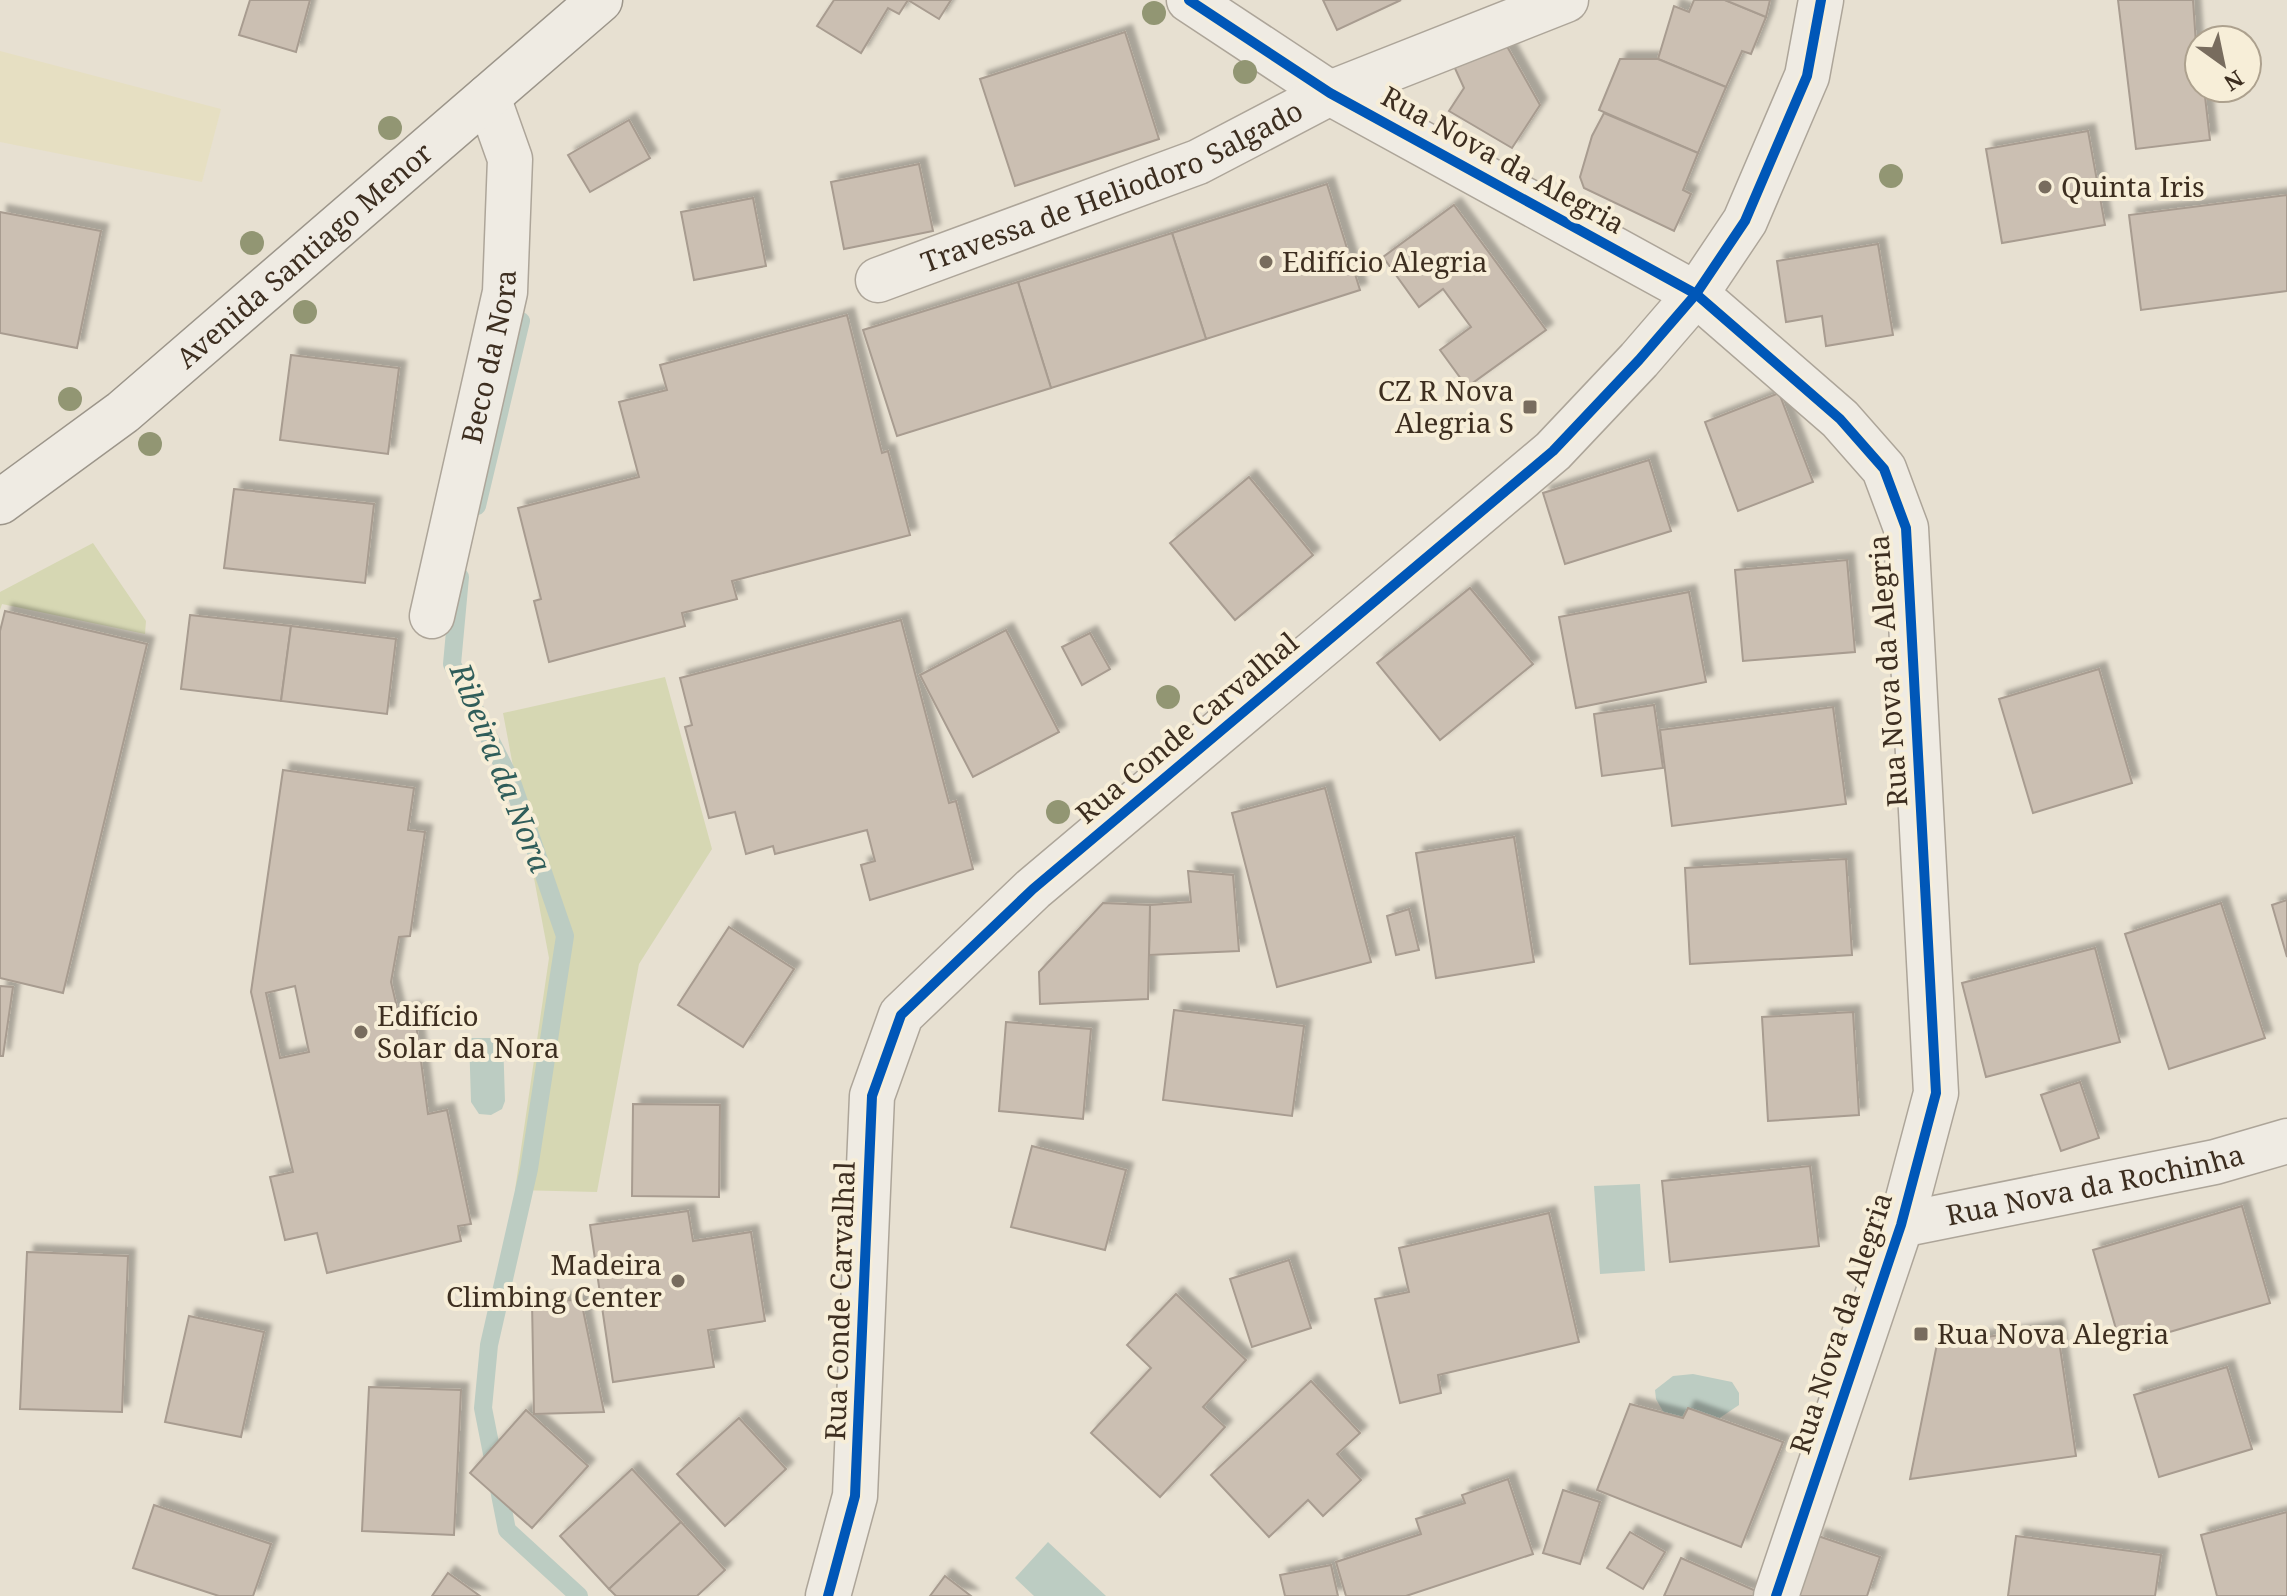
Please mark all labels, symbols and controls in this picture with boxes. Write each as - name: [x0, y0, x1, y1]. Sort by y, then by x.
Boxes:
- north arrow: [2183, 24, 2263, 104]
- text: N: [2219, 64, 2250, 99]
- street label: Rua Nova da Alegria: [1375, 76, 1632, 242]
- street label: Travessa de Heliodoro Salgado: [915, 91, 1309, 281]
- street label: Avenida Santiago Menor: [167, 133, 440, 376]
- place label: Quinta Iris: [2061, 167, 2205, 205]
- marker: Quinta Iris: [2036, 178, 2054, 196]
- place label: Edifício Alegria: [1282, 242, 1487, 280]
- marker: Edifício Alegria: [1257, 253, 1275, 271]
- street label: Beco da Nora: [452, 269, 524, 447]
- place label: CZ R Nova Alegria S: [1378, 371, 1514, 441]
- marker: CZ R Nova Alegria S: [1521, 398, 1539, 416]
- street label: Rua Nova da Alegria: [1859, 534, 1915, 808]
- street label: Rua Conde Carvalhal: [1067, 623, 1306, 831]
- water label: Ribeira da Nora: [440, 656, 562, 879]
- place label: Edifício Solar da Nora: [377, 996, 559, 1066]
- marker: Edifício Solar da Nora: [352, 1023, 370, 1041]
- street label: Rua Nova da Rochinha: [1943, 1135, 2248, 1233]
- street label: Rua Conde Carvalhal: [815, 1161, 863, 1441]
- street label: Rua Nova da Alegria: [1780, 1187, 1900, 1458]
- place label: Madeira Climbing Center: [446, 1245, 662, 1315]
- marker: Madeira Climbing Center: [669, 1272, 687, 1290]
- place label: Rua Nova Alegria: [1937, 1314, 2169, 1352]
- marker: Rua Nova Alegria: [1912, 1325, 1930, 1343]

